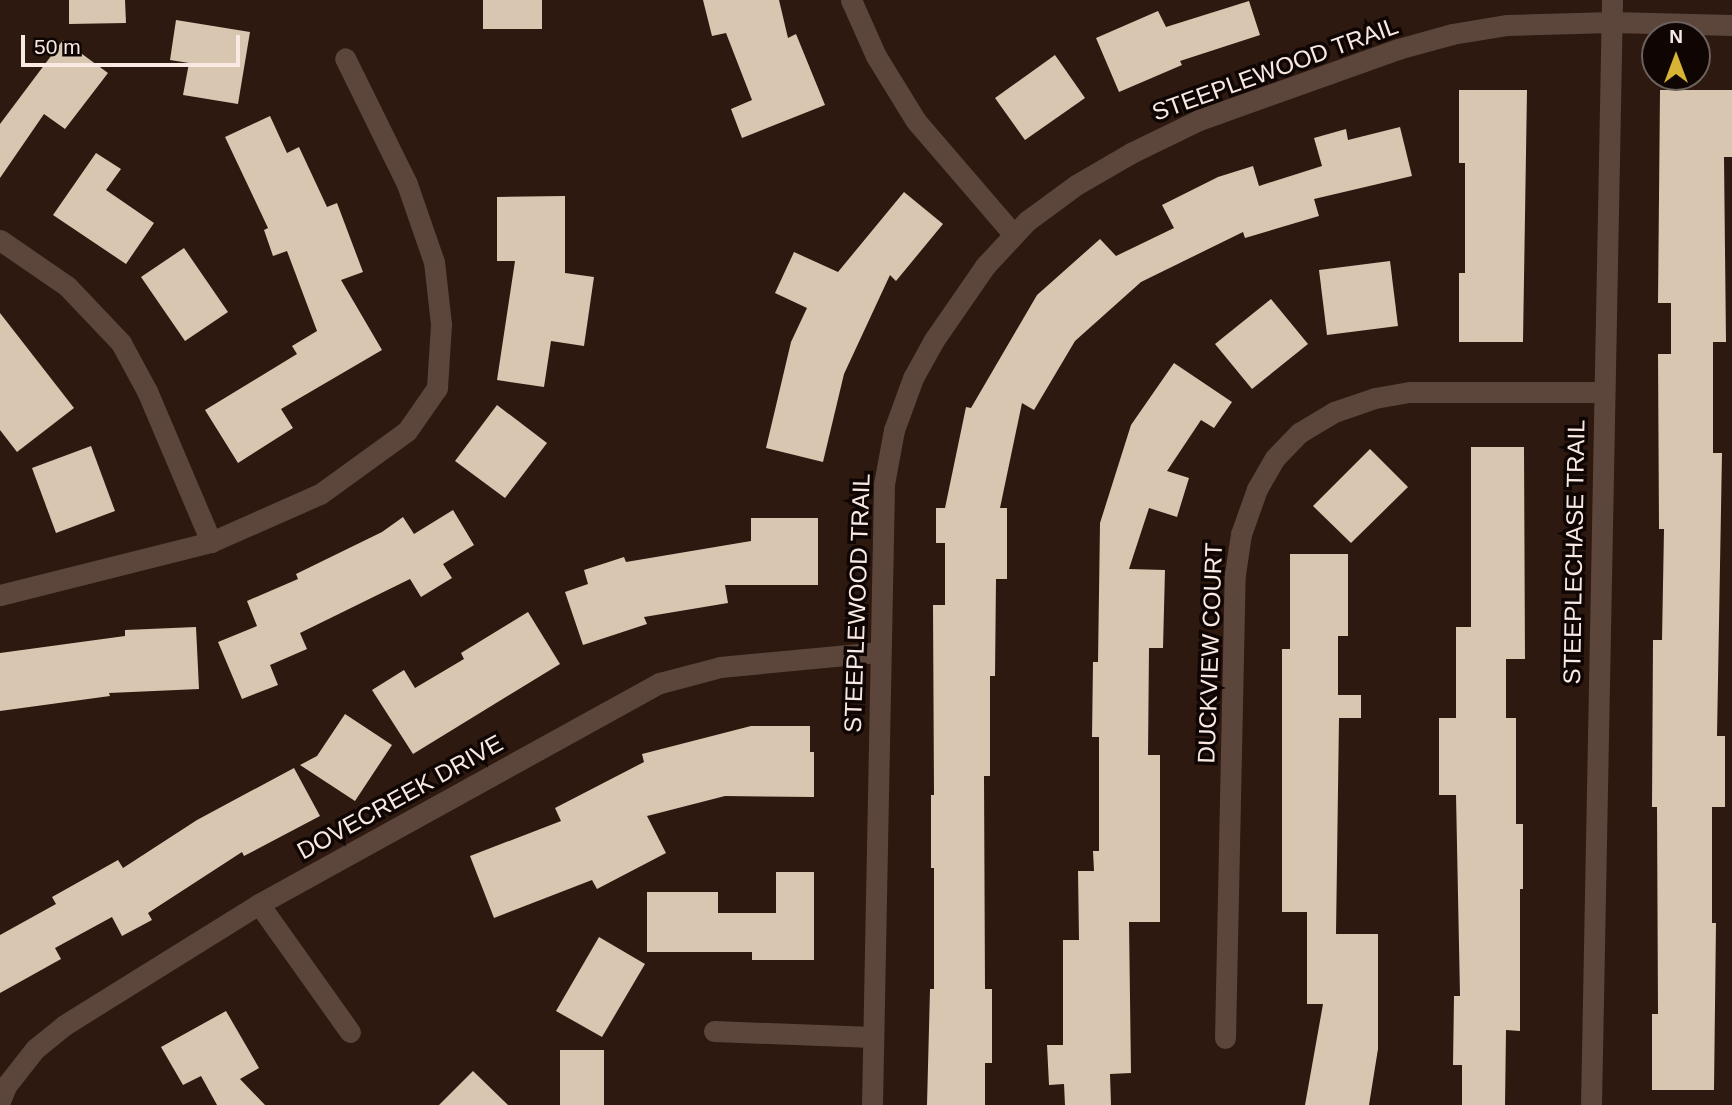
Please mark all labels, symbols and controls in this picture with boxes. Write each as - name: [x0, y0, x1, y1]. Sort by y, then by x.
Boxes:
- street label: STEEPLEWOOD TRAIL: [1148, 11, 1402, 127]
- scale bar: [24, 21, 243, 65]
- north arrow: [1641, 21, 1711, 91]
- text: N: [1669, 26, 1683, 47]
- text: 50 m: [34, 35, 81, 58]
- street label: STEEPLECHASE TRAIL: [1557, 419, 1591, 685]
- street label: STEEPLEWOOD TRAIL: [838, 473, 876, 733]
- street label: DUCKVIEW COURT: [1192, 542, 1228, 764]
- street label: DOVECREEK DRIVE: [292, 728, 508, 866]

